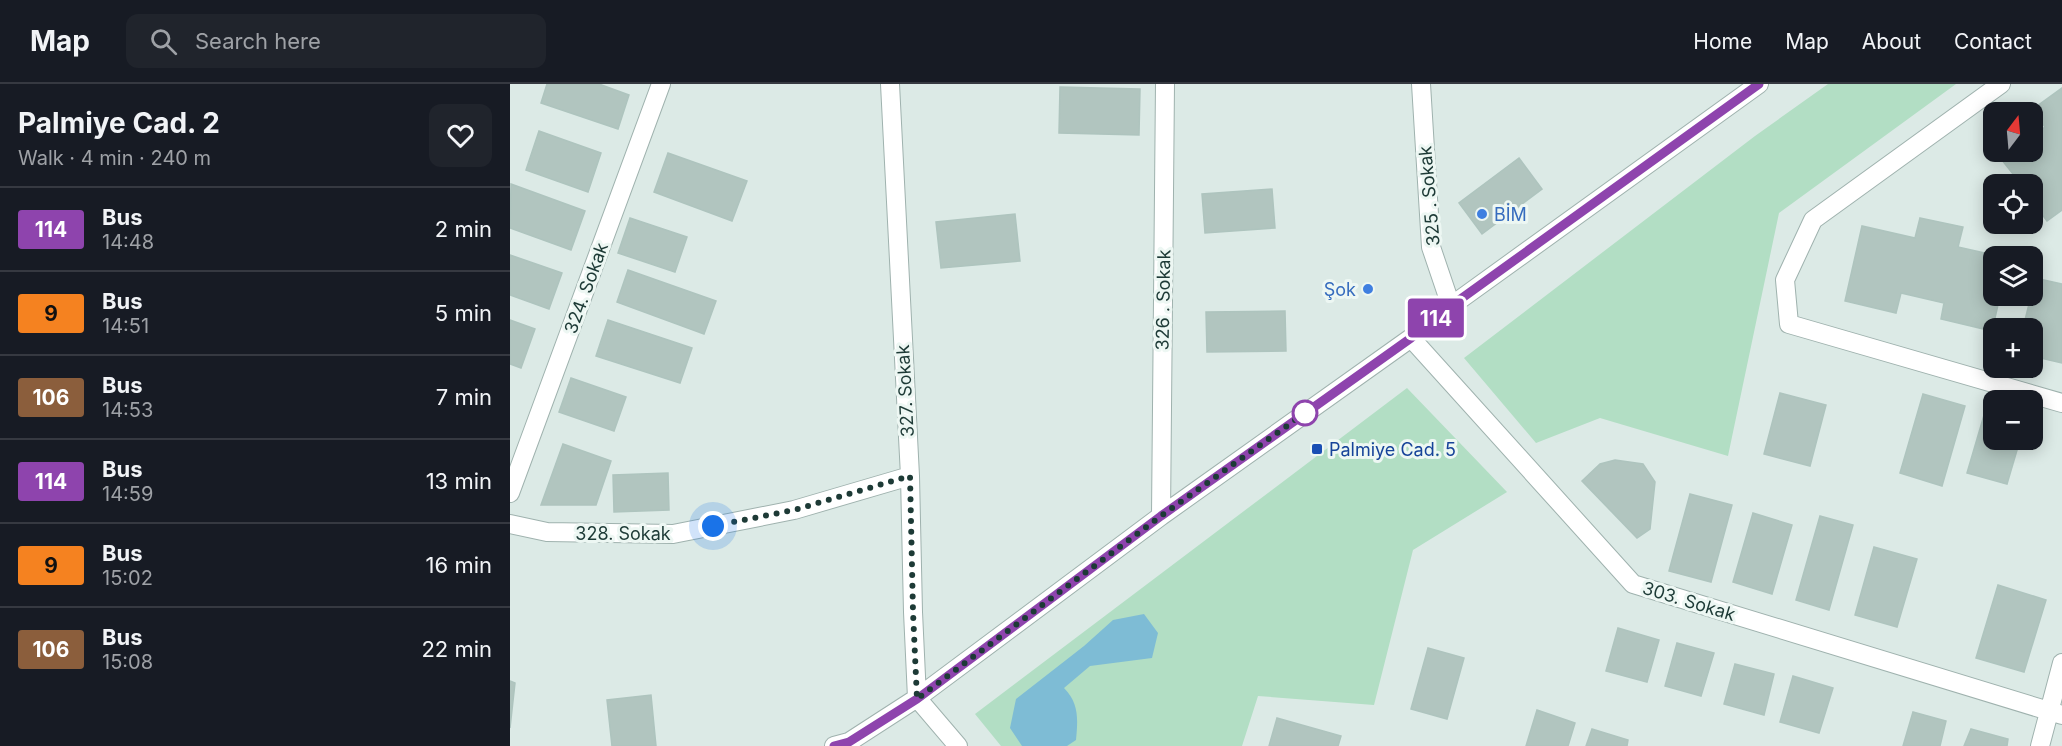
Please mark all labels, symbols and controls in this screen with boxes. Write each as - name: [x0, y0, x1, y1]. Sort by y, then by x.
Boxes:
- search box: [126, 14, 546, 68]
- text: Map: [30, 24, 90, 58]
- icon: search: [147, 25, 180, 58]
- text: Search here: [195, 28, 321, 54]
- text: Home: [1693, 29, 1752, 54]
- text: Map: [1785, 29, 1829, 54]
- text: About: [1862, 29, 1921, 54]
- text: Contact: [1954, 29, 2032, 54]
- north arrow: [1983, 102, 2043, 162]
- map controls: [1983, 102, 2043, 450]
- button: heart: [429, 104, 492, 167]
- text: Palmiye Cad. 2: [18, 106, 220, 140]
- street label: 325 . Sokak: [1414, 145, 1444, 247]
- text: Walk · 4 min · 240 m: [18, 146, 211, 170]
- button: locate: [1983, 174, 2043, 234]
- place label: BİM: [1494, 203, 1527, 225]
- text: Bus: [102, 204, 143, 230]
- marker: BİM: [1475, 207, 1489, 221]
- text: 2 min: [435, 216, 492, 242]
- text: 114: [35, 217, 67, 242]
- text: 14:48: [102, 230, 154, 254]
- street label: 324. Sokak: [560, 240, 612, 336]
- button: layers: [1983, 246, 2043, 306]
- street label: 326 . Sokak: [1152, 249, 1174, 351]
- place label: Şok: [1324, 279, 1356, 300]
- marker: Şok: [1361, 282, 1375, 296]
- text: Bus: [102, 288, 143, 314]
- line badge: 114: [1402, 298, 1470, 338]
- text: 5 min: [435, 300, 492, 326]
- text: 9: [44, 301, 58, 326]
- text: 114: [1420, 306, 1452, 331]
- text: 14:51: [102, 314, 149, 338]
- button: +: [1983, 318, 2043, 378]
- street label: 327. Sokak: [892, 344, 918, 438]
- text: Bus: [102, 372, 143, 398]
- text: 7 min: [436, 384, 492, 410]
- text: 106: [33, 385, 69, 410]
- button: −: [1983, 390, 2043, 450]
- text: 14:53: [102, 398, 153, 422]
- unlabelled marker: [1292, 400, 1318, 426]
- place label: Palmiye Cad. 5: [1329, 439, 1456, 460]
- marker: Palmiye Cad. 5: [1310, 442, 1324, 456]
- text: Bus: [102, 456, 143, 482]
- text: 13 min: [426, 468, 492, 494]
- text: 114: [35, 469, 67, 494]
- text: 14:59: [102, 482, 153, 506]
- your location: [698, 511, 728, 541]
- street label: 328. Sokak: [575, 523, 671, 544]
- text: Bus: [102, 540, 143, 566]
- text: 16 min: [426, 552, 492, 578]
- text: 9: [44, 553, 58, 578]
- text: 15:02: [102, 566, 153, 590]
- street label: 303. Sokak: [1640, 577, 1738, 625]
- text: Bus: [102, 624, 143, 650]
- text: 22 min: [421, 636, 492, 662]
- text: 106: [33, 637, 69, 662]
- text: 15:08: [102, 650, 153, 674]

